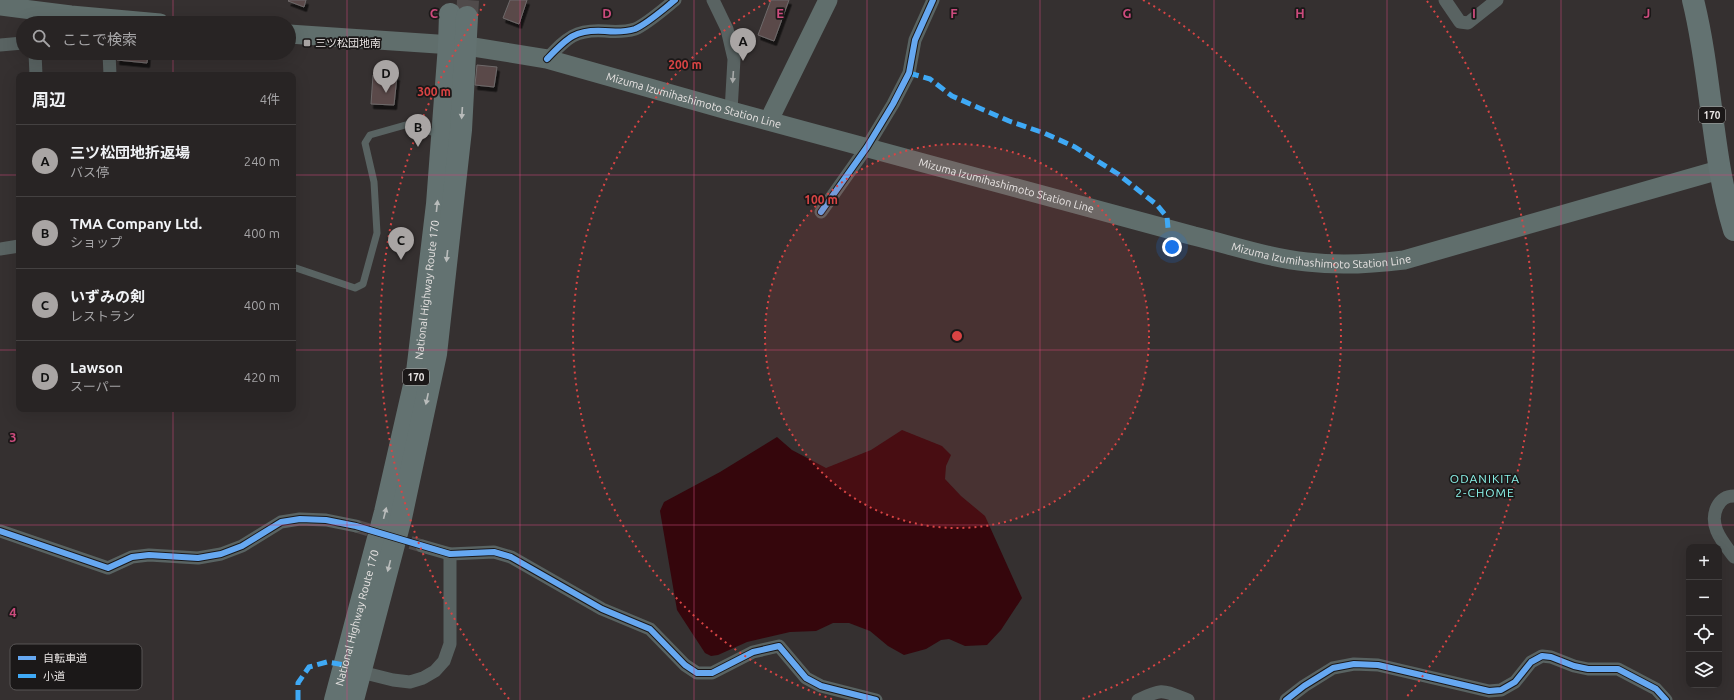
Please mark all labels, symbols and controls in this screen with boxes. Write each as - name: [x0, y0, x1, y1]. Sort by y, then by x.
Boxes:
- text: C: [430, 6, 439, 20]
- text: D: [602, 6, 612, 20]
- text: E: [776, 6, 784, 20]
- text: F: [950, 6, 958, 20]
- text: G: [1123, 6, 1132, 20]
- text: H: [1295, 6, 1305, 20]
- text: I: [1472, 6, 1476, 20]
- text: J: [1644, 6, 1650, 20]
- search box: [16, 16, 296, 60]
- icon: search: [30, 27, 52, 49]
- pin: A: [730, 28, 756, 61]
- text: ここで検索: [62, 31, 137, 48]
- place label: 三ツ松団地南: [315, 37, 381, 49]
- marker: 三ツ松団地南: [302, 38, 312, 48]
- text: 200 m: [668, 58, 702, 71]
- pin: D: [373, 60, 399, 93]
- street label: Mizuma Izumihashimoto Station Line: [605, 70, 783, 130]
- one-way arrow: [730, 71, 737, 83]
- text: 300 m: [417, 85, 451, 98]
- text: 周辺: [32, 90, 66, 109]
- text: 4件: [260, 92, 280, 106]
- one-way arrow: [459, 107, 466, 119]
- road number: 170: [1699, 107, 1725, 123]
- pin: B: [405, 114, 431, 147]
- text: 三ツ松団地折返場: [70, 144, 190, 161]
- text: A: [40, 154, 50, 168]
- text: 240 m: [244, 154, 280, 168]
- street label: Mizuma Izumihashimoto Station Line: [917, 156, 1096, 215]
- text: バス停: [70, 165, 109, 179]
- text: 100 m: [804, 193, 838, 206]
- one-way arrow: [433, 200, 440, 212]
- text: TMA Company Ltd.: [70, 215, 202, 232]
- street label: National Highway Route 170: [413, 219, 441, 360]
- text: B: [41, 226, 49, 240]
- text: 400 m: [244, 226, 280, 240]
- pin: C: [388, 227, 414, 260]
- text: ショップ: [70, 235, 122, 249]
- your location: [1162, 237, 1182, 257]
- street label: Mizuma Izumihashimoto Station Line: [1230, 240, 1412, 270]
- one-way arrow: [444, 250, 450, 262]
- text: いずみの剣: [70, 288, 145, 305]
- text: C: [41, 298, 49, 312]
- text: 400 m: [244, 298, 280, 312]
- text: レストラン: [70, 309, 135, 323]
- centre of rings: [950, 329, 964, 343]
- text: Lawson: [70, 359, 123, 376]
- road number: 170: [403, 369, 429, 385]
- text: D: [40, 370, 50, 384]
- text: 420 m: [244, 370, 280, 384]
- text: スーパー: [70, 379, 122, 393]
- one-way arrow: [423, 392, 429, 405]
- text: 3: [9, 430, 17, 444]
- district label: ODANIKITA 2-CHOME: [1450, 472, 1520, 499]
- one-way arrow: [382, 507, 388, 519]
- map controls: [1686, 544, 1722, 688]
- button: +: [1686, 544, 1722, 580]
- street label: National Highway Route 170: [333, 548, 381, 687]
- one-way arrow: [385, 560, 391, 572]
- button: −: [1686, 580, 1722, 616]
- text: 4: [9, 605, 17, 619]
- button: locate: [1686, 616, 1722, 652]
- legend: [10, 644, 142, 690]
- text: 自転車道: [43, 652, 87, 664]
- button: layers: [1686, 652, 1722, 688]
- text: 小道: [43, 670, 65, 682]

